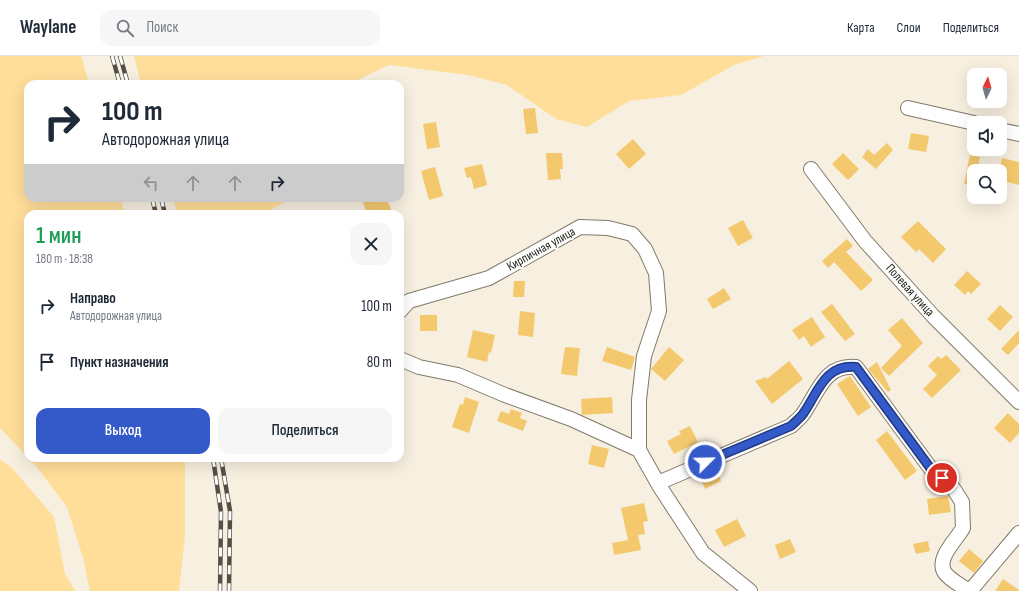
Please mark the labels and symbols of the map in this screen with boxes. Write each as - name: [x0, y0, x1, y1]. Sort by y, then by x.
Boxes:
- north arrow: [967, 68, 1007, 108]
- street label: Кирпичная улица: [504, 224, 578, 274]
- street label: Полевая улица: [882, 260, 938, 320]
- position arrow: [684, 441, 726, 483]
- pin: [925, 461, 959, 495]

